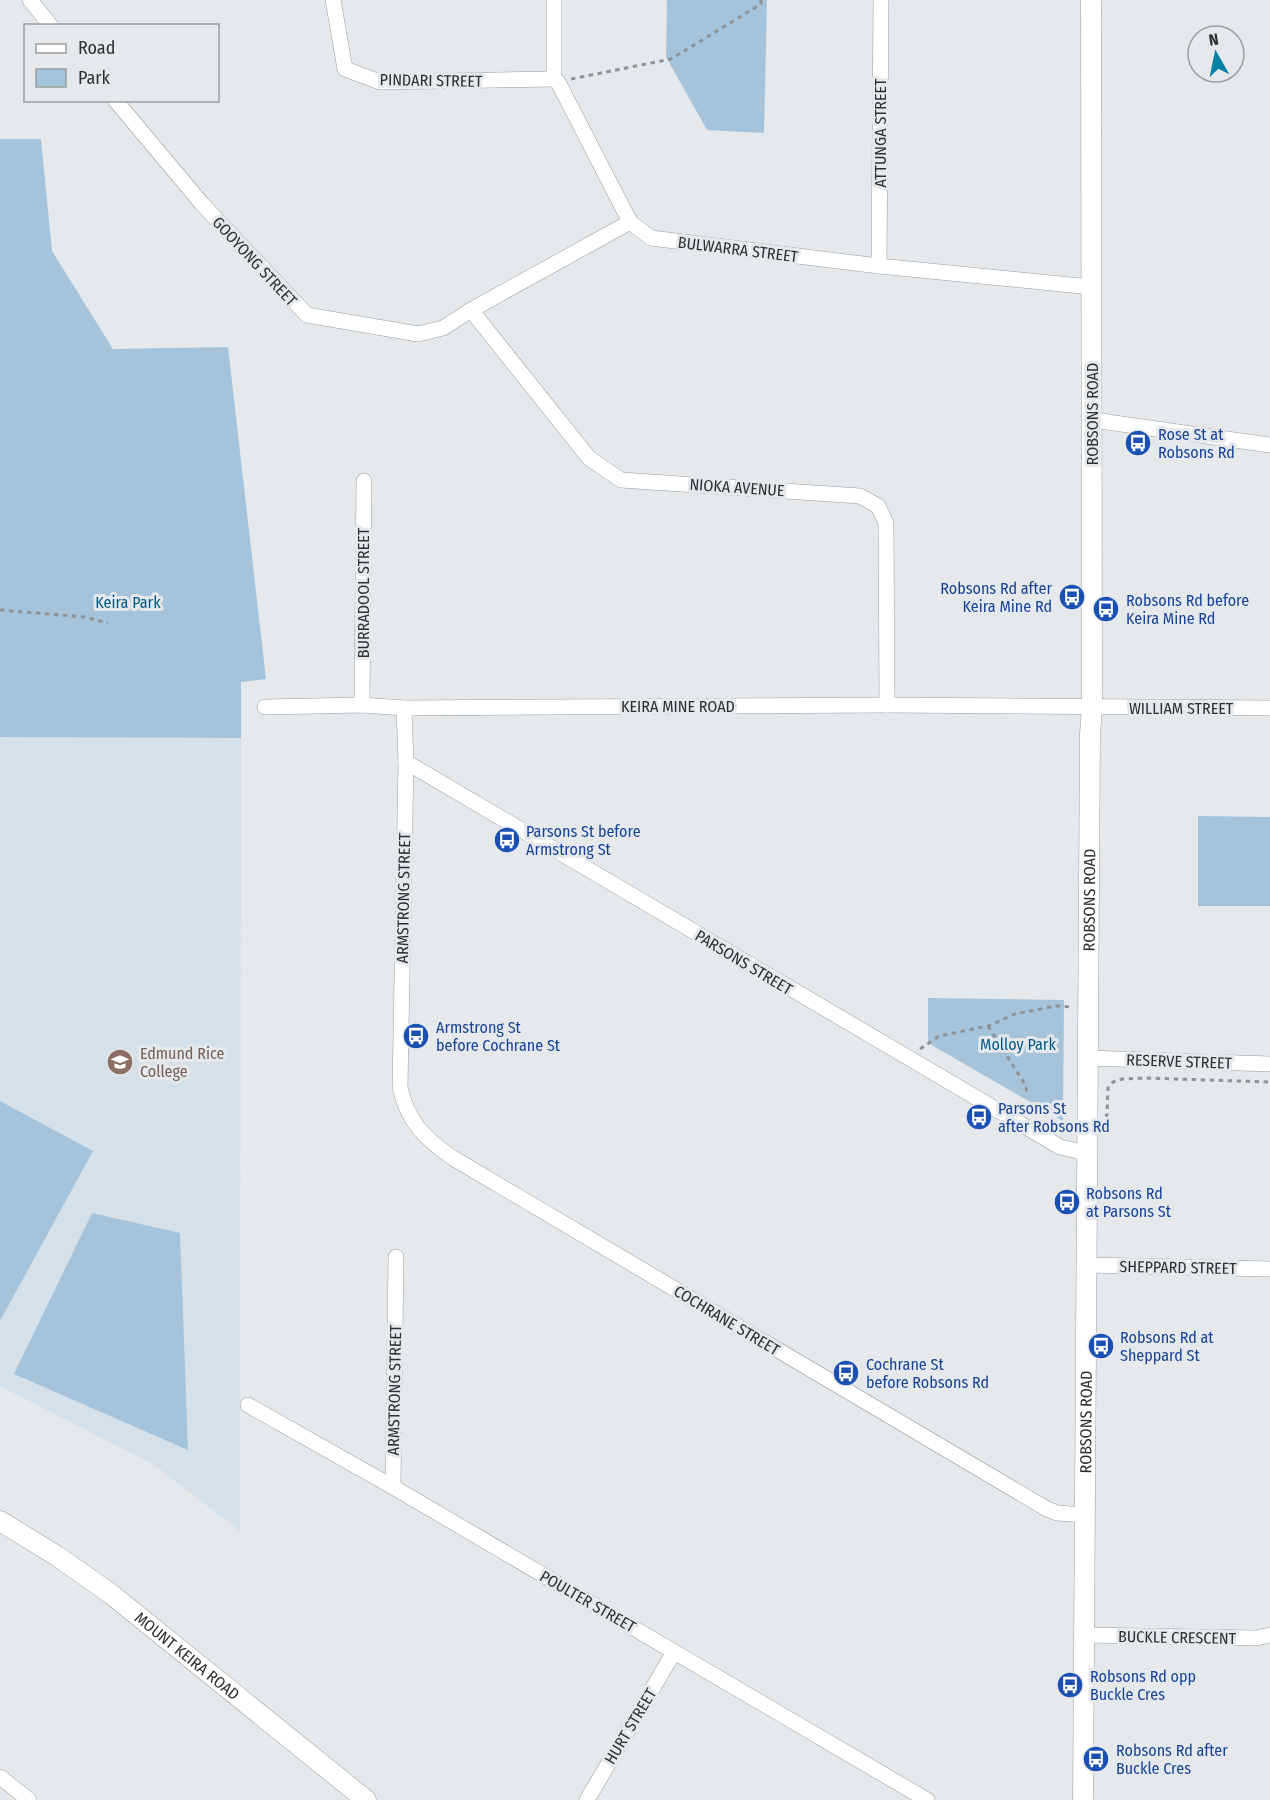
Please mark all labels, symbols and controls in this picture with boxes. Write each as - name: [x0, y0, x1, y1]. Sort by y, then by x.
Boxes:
- legend: [24, 24, 219, 102]
- north arrow: [1186, 24, 1246, 84]
- text: N: [1208, 30, 1220, 50]
- text: Road: [78, 37, 115, 59]
- text: Park: [78, 67, 111, 89]
- street label: PINDARI STREET: [380, 70, 483, 91]
- street label: ATTUNGA STREET: [871, 78, 890, 188]
- street label: GOOYONG STREET: [208, 213, 301, 310]
- street label: BULWARRA STREET: [677, 233, 800, 266]
- street label: ROBSONS ROAD: [1083, 363, 1102, 465]
- place label: Rose St at Robsons Rd: [1158, 425, 1235, 462]
- bus stop icon: Rose St at Robsons Rd: [1123, 428, 1153, 458]
- street label: NIOKA AVENUE: [689, 475, 785, 500]
- street label: BURRADOOL STREET: [354, 527, 373, 658]
- place label: Robsons Rd after Keira Mine Rd: [940, 579, 1052, 616]
- bus stop icon: Robsons Rd after Keira Mine Rd: [1057, 582, 1087, 612]
- place label: Robsons Rd before Keira Mine Rd: [1126, 591, 1249, 628]
- park label: Keira Park: [95, 593, 161, 612]
- bus stop icon: Robsons Rd before Keira Mine Rd: [1091, 594, 1121, 624]
- street label: KEIRA MINE ROAD: [621, 697, 735, 716]
- street label: WILLIAM STREET: [1129, 699, 1234, 718]
- place label: Parsons St before Armstrong St: [526, 822, 641, 859]
- bus stop icon: Parsons St before Armstrong St: [492, 825, 522, 855]
- street label: ARMSTRONG STREET: [393, 832, 414, 964]
- street label: ROBSONS ROAD: [1080, 849, 1099, 951]
- street label: PARSONS STREET: [692, 926, 796, 999]
- place label: Armstrong St before Cochrane St: [436, 1018, 561, 1055]
- bus stop icon: Armstrong St before Cochrane St: [401, 1021, 431, 1051]
- park label: Molloy Park: [980, 1035, 1056, 1054]
- place label: Edmund Rice College: [140, 1044, 224, 1081]
- school or university icon: Edmund Rice College: [105, 1047, 135, 1077]
- street label: RESERVE STREET: [1126, 1050, 1233, 1073]
- place label: Parsons St after Robsons Rd: [998, 1099, 1110, 1136]
- bus stop icon: Parsons St after Robsons Rd: [964, 1102, 994, 1132]
- place label: Robsons Rd at Parsons St: [1086, 1184, 1172, 1221]
- bus stop icon: Robsons Rd at Parsons St: [1052, 1187, 1082, 1217]
- street label: SHEPPARD STREET: [1119, 1257, 1237, 1278]
- street label: COCHRANE STREET: [670, 1281, 784, 1360]
- street label: ARMSTRONG STREET: [384, 1324, 405, 1456]
- place label: Robsons Rd at Sheppard St: [1120, 1328, 1214, 1365]
- bus stop icon: Robsons Rd at Sheppard St: [1086, 1331, 1116, 1361]
- place label: Cochrane St before Robsons Rd: [866, 1355, 989, 1392]
- bus stop icon: Cochrane St before Robsons Rd: [831, 1358, 861, 1388]
- street label: ROBSONS ROAD: [1076, 1371, 1096, 1473]
- street label: POULTER STREET: [537, 1566, 639, 1637]
- street label: MOUNT KEIRA ROAD: [131, 1608, 243, 1704]
- street label: BUCKLE CRESCENT: [1118, 1627, 1237, 1648]
- place label: Robsons Rd opp Buckle Cres: [1090, 1667, 1196, 1704]
- bus stop icon: Robsons Rd opp Buckle Cres: [1055, 1670, 1085, 1700]
- street label: HURT STREET: [600, 1685, 661, 1767]
- place label: Robsons Rd after Buckle Cres: [1116, 1741, 1228, 1778]
- bus stop icon: Robsons Rd after Buckle Cres: [1081, 1744, 1111, 1774]

